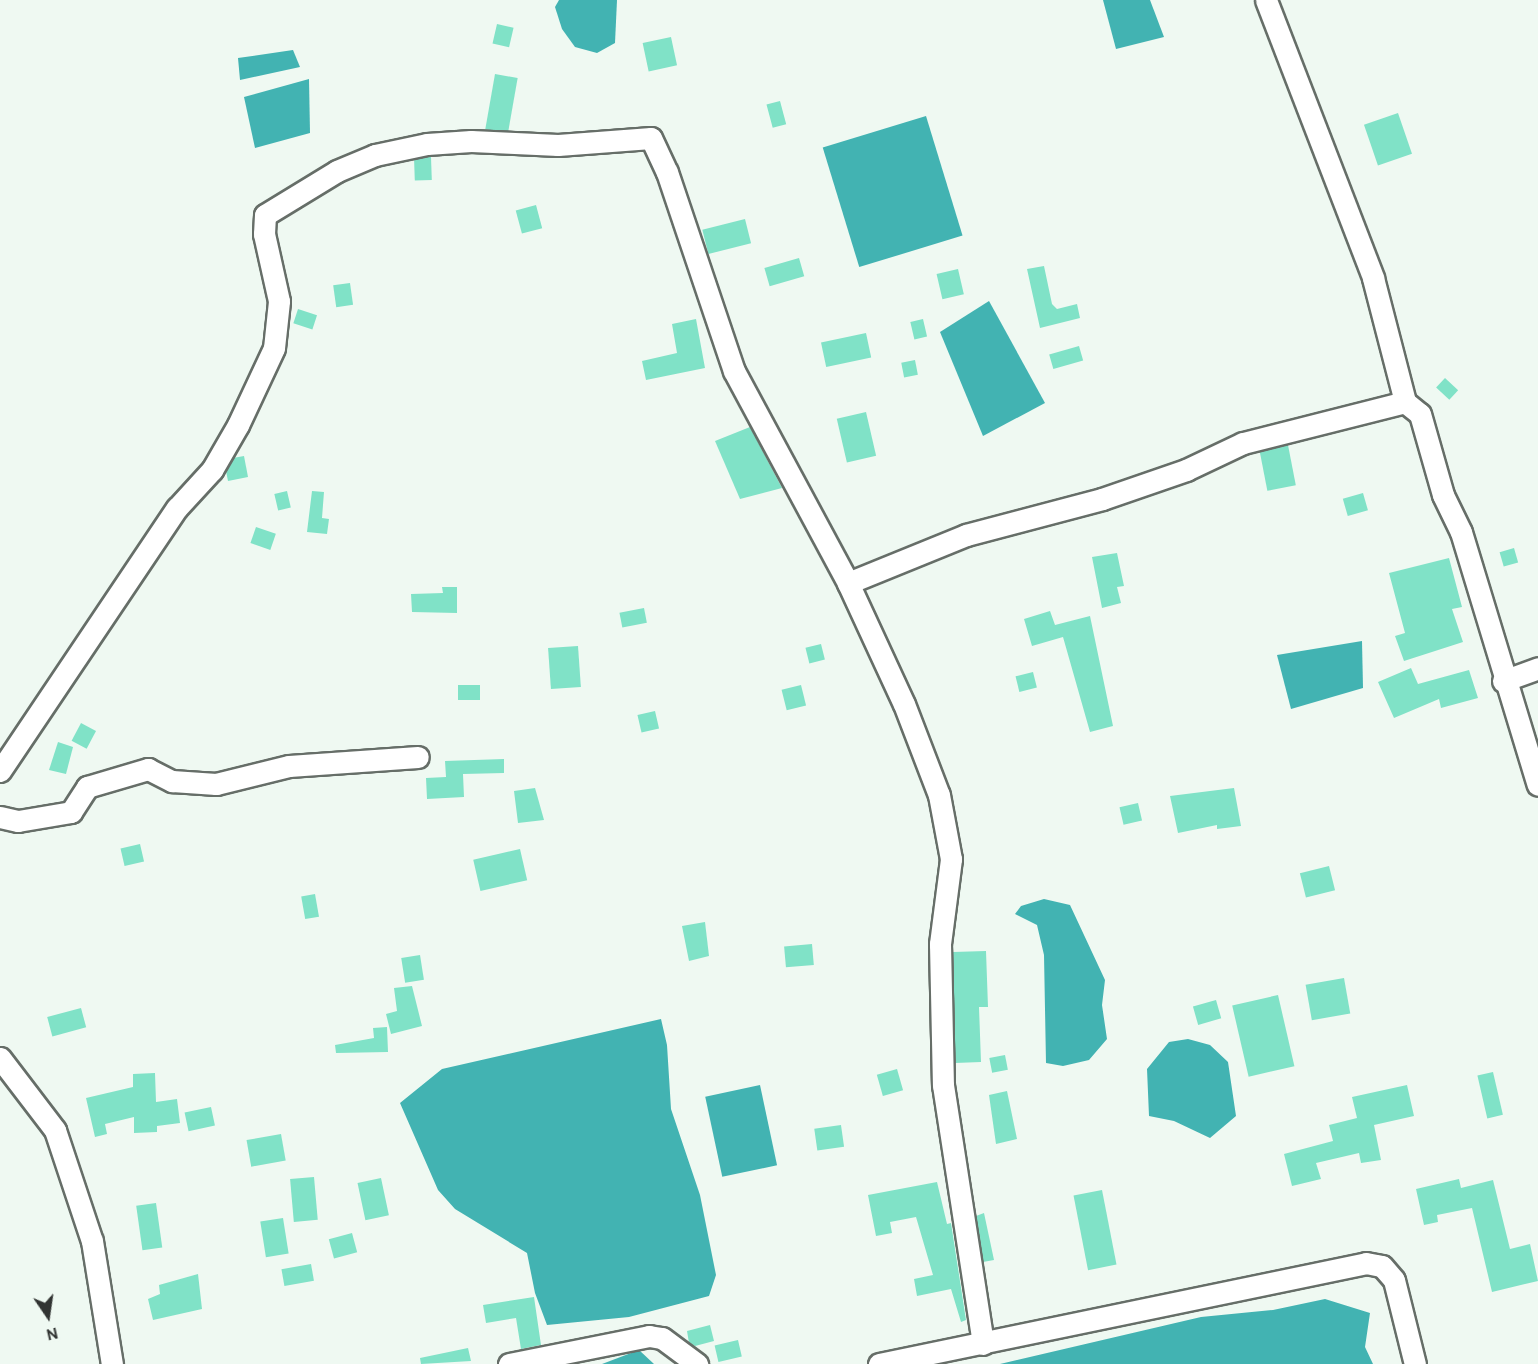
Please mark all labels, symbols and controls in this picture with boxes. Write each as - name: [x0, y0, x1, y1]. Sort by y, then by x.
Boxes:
- north arrow: [18, 1286, 78, 1346]
- text: N: [45, 1323, 60, 1345]

